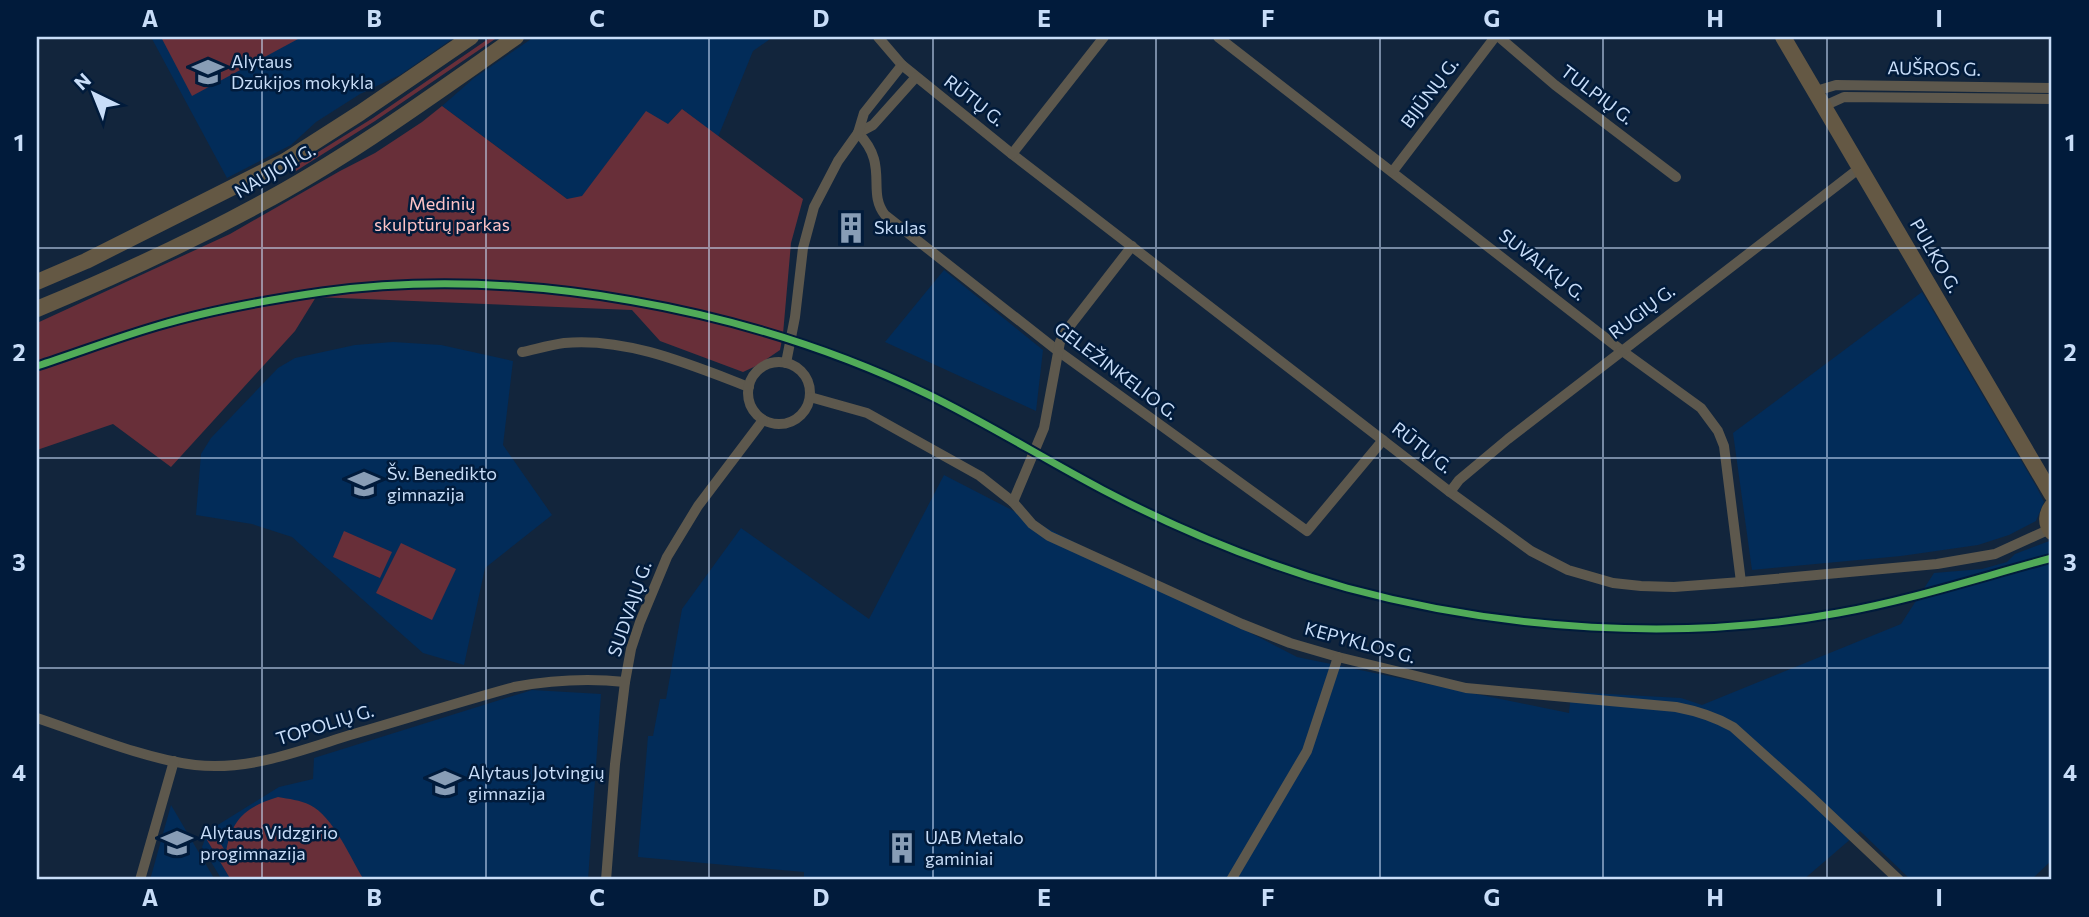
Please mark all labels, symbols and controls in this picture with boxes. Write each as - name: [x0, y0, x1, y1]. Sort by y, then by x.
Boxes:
- text: A: [142, 4, 159, 32]
- text: B: [366, 4, 382, 32]
- text: C: [589, 4, 605, 32]
- text: D: [813, 4, 830, 32]
- text: E: [1037, 4, 1051, 32]
- text: F: [1261, 4, 1275, 32]
- text: G: [1484, 4, 1500, 32]
- text: H: [1706, 4, 1724, 32]
- text: I: [1935, 4, 1943, 32]
- place label: Alytaus Dzūkijos mokykla: [231, 50, 374, 93]
- street label: BIJŪNŲ G.: [1396, 53, 1463, 132]
- school or university icon: Alytaus Dzūkijos mokykla: [191, 55, 225, 89]
- street label: AUŠROS G.: [1887, 56, 1981, 80]
- north arrow: [60, 60, 130, 130]
- street label: TULPIŲ G.: [1557, 60, 1638, 129]
- text: N: [69, 68, 95, 94]
- street label: RŪTŲ G.: [940, 70, 1009, 131]
- text: 1: [14, 128, 24, 156]
- text: 1: [2065, 128, 2075, 156]
- street label: NAUJOJI G.: [230, 138, 319, 202]
- park label: Medinių skulptūrų parkas: [374, 192, 510, 235]
- building icon: Skulas: [834, 211, 868, 245]
- street label: PULKO G.: [1906, 215, 1966, 296]
- place label: Skulas: [874, 216, 927, 238]
- street label: SUVALKŲ G.: [1495, 224, 1590, 305]
- street label: RUGIŲ G.: [1604, 279, 1679, 343]
- street label: GELEŽINKELIO G.: [1050, 317, 1183, 424]
- text: 2: [12, 338, 26, 366]
- text: 2: [2063, 338, 2077, 366]
- street label: RŪTŲ G.: [1388, 417, 1457, 478]
- place label: Šv. Benedikto gimnazija: [387, 462, 497, 505]
- school or university icon: Šv. Benedikto gimnazija: [347, 467, 381, 501]
- text: 3: [12, 548, 26, 576]
- text: 3: [2063, 548, 2077, 576]
- street label: SUDVAJŲ G.: [602, 558, 656, 659]
- street label: KEPYKLOS G.: [1302, 617, 1418, 667]
- street label: TOPOLIŲ G.: [273, 699, 376, 749]
- text: 4: [12, 758, 26, 786]
- text: 4: [2063, 758, 2077, 786]
- place label: Alytaus Jotvingių gimnazija: [468, 761, 605, 804]
- school or university icon: Alytaus Jotvingių gimnazija: [428, 766, 462, 800]
- place label: Alytaus Vidzgirio progimnazija: [200, 821, 338, 864]
- school or university icon: Alytaus Vidzgirio progimnazija: [160, 826, 194, 860]
- place label: UAB Metalo gaminiai: [925, 826, 1024, 869]
- building icon: UAB Metalo gaminiai: [885, 831, 919, 865]
- text: A: [142, 883, 159, 911]
- text: B: [366, 883, 382, 911]
- text: C: [589, 883, 605, 911]
- text: D: [813, 883, 830, 911]
- text: E: [1037, 883, 1051, 911]
- text: F: [1261, 883, 1275, 911]
- text: G: [1484, 883, 1500, 911]
- text: H: [1706, 883, 1724, 911]
- text: I: [1935, 883, 1943, 911]

